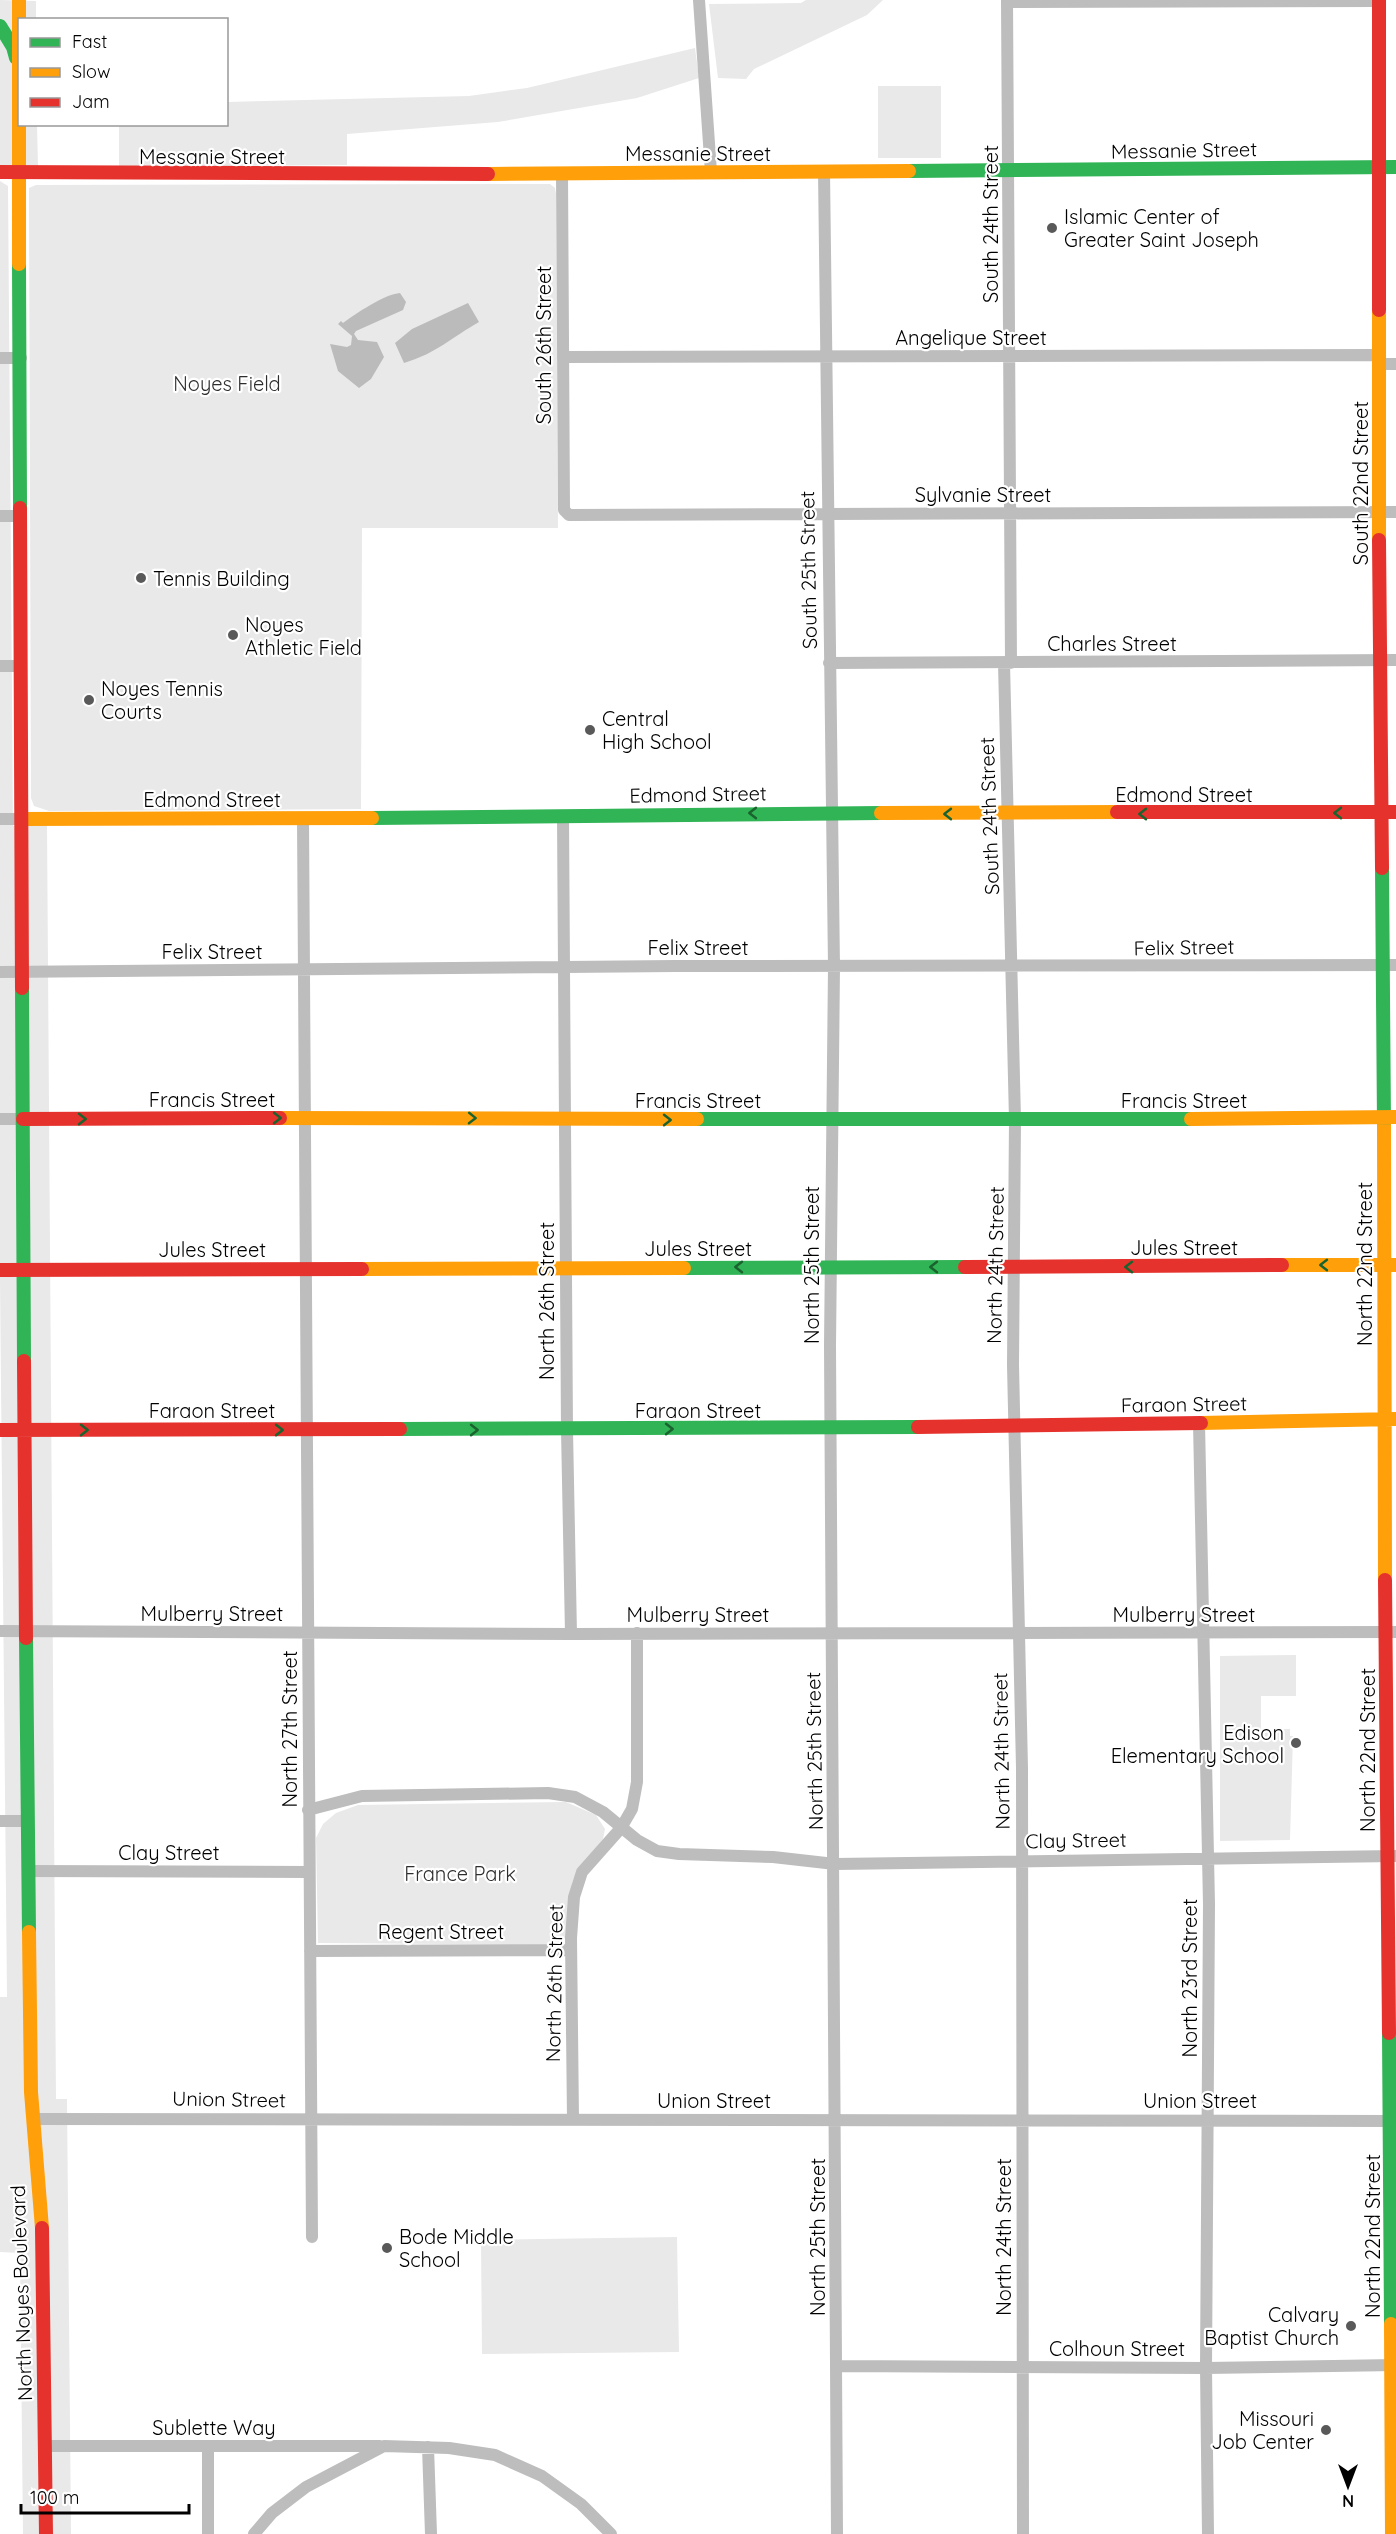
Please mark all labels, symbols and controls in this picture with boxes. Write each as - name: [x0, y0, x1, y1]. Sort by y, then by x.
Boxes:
- legend: [18, 18, 228, 126]
- text: Fast: [72, 30, 107, 53]
- text: Slow: [72, 60, 110, 83]
- text: Jam: [72, 90, 110, 113]
- street label: Messanie Street: [1111, 136, 1257, 164]
- street label: Messanie Street: [625, 141, 771, 166]
- street label: Messanie Street: [139, 144, 285, 169]
- street label: South 24th Street: [978, 145, 1003, 303]
- place label: Islamic Center of Greater Saint Joseph: [1064, 204, 1259, 252]
- marker: Islamic Center of Greater Saint Joseph: [1045, 221, 1059, 235]
- street label: South 26th Street: [531, 266, 556, 424]
- street label: Angelique Street: [895, 325, 1047, 350]
- park label: Noyes Field: [173, 371, 281, 396]
- street label: South 22nd Street: [1348, 401, 1373, 565]
- street label: Sylvanie Street: [915, 482, 1052, 507]
- street label: South 25th Street: [794, 490, 822, 649]
- place label: Tennis Building: [153, 566, 290, 591]
- marker: Tennis Building: [134, 571, 148, 585]
- place label: Noyes Athletic Field: [245, 612, 362, 660]
- marker: Noyes Athletic Field: [226, 628, 240, 642]
- street label: Charles Street: [1047, 631, 1177, 656]
- place label: Noyes Tennis Courts: [101, 676, 223, 724]
- marker: Noyes Tennis Courts: [82, 693, 96, 707]
- place label: Central High School: [602, 706, 712, 754]
- marker: Central High School: [583, 723, 597, 737]
- street label: South 24th Street: [974, 736, 1004, 895]
- street label: Edmond Street: [629, 780, 767, 808]
- street label: Edmond Street: [1115, 782, 1253, 807]
- street label: Edmond Street: [143, 787, 281, 812]
- one-way arrow: [748, 807, 757, 819]
- one-way arrow: [1333, 807, 1342, 819]
- one-way arrow: [943, 808, 952, 820]
- one-way arrow: [1138, 808, 1147, 820]
- street label: Felix Street: [1133, 934, 1235, 960]
- street label: Felix Street: [648, 935, 749, 960]
- street label: Felix Street: [162, 939, 263, 964]
- street label: Francis Street: [149, 1087, 275, 1112]
- street label: Francis Street: [635, 1088, 761, 1113]
- street label: Francis Street: [1121, 1088, 1247, 1113]
- one-way arrow: [272, 1112, 281, 1124]
- one-way arrow: [467, 1112, 476, 1124]
- one-way arrow: [77, 1113, 86, 1125]
- one-way arrow: [662, 1113, 671, 1126]
- street label: North 22nd Street: [1352, 1182, 1377, 1346]
- street label: North 25th Street: [799, 1186, 824, 1344]
- street label: North 24th Street: [981, 1186, 1009, 1344]
- street label: North 26th Street: [534, 1222, 559, 1380]
- street label: Jules Street: [1130, 1235, 1238, 1260]
- street label: Jules Street: [644, 1236, 752, 1261]
- street label: Jules Street: [158, 1237, 266, 1262]
- one-way arrow: [1319, 1259, 1328, 1271]
- one-way arrow: [1124, 1260, 1133, 1273]
- one-way arrow: [734, 1261, 743, 1273]
- one-way arrow: [929, 1261, 938, 1273]
- street label: Faraon Street: [1121, 1390, 1248, 1418]
- street label: Faraon Street: [149, 1398, 275, 1423]
- street label: Faraon Street: [635, 1398, 761, 1423]
- one-way arrow: [664, 1423, 673, 1435]
- one-way arrow: [79, 1424, 88, 1436]
- one-way arrow: [274, 1424, 283, 1436]
- one-way arrow: [469, 1424, 478, 1436]
- street label: Mulberry Street: [141, 1601, 284, 1626]
- street label: Mulberry Street: [627, 1602, 770, 1627]
- street label: Mulberry Street: [1113, 1602, 1256, 1627]
- street label: North 27th Street: [277, 1650, 302, 1808]
- street label: North 22nd Street: [1355, 1668, 1380, 1832]
- street label: North 25th Street: [800, 1671, 828, 1830]
- street label: North 24th Street: [987, 1672, 1015, 1830]
- place label: Edison Elementary School: [1111, 1720, 1284, 1768]
- marker: Edison Elementary School: [1289, 1736, 1303, 1750]
- street label: Clay Street: [1025, 1827, 1127, 1853]
- street label: Clay Street: [118, 1840, 220, 1865]
- park label: France Park: [404, 1861, 516, 1886]
- street label: North 23rd Street: [1177, 1898, 1202, 2058]
- street label: North 26th Street: [540, 1904, 568, 2062]
- street label: Regent Street: [378, 1919, 504, 1944]
- street label: Union Street: [172, 2086, 286, 2112]
- street label: Union Street: [657, 2088, 771, 2113]
- street label: Union Street: [1143, 2088, 1257, 2113]
- street label: North 22nd Street: [1360, 2154, 1385, 2318]
- street label: North 25th Street: [805, 2158, 830, 2316]
- street label: North 24th Street: [991, 2158, 1016, 2316]
- street label: North Noyes Boulevard: [5, 2185, 37, 2401]
- place label: Bode Middle School: [399, 2224, 514, 2272]
- marker: Bode Middle School: [380, 2241, 394, 2255]
- place label: Calvary Baptist Church: [1204, 2302, 1339, 2350]
- marker: Calvary Baptist Church: [1344, 2319, 1358, 2333]
- street label: Colhoun Street: [1049, 2336, 1185, 2361]
- place label: Missouri Job Center: [1211, 2406, 1314, 2454]
- street label: Sublette Way: [152, 2415, 276, 2440]
- marker: Missouri Job Center: [1319, 2423, 1333, 2437]
- north arrow: [1318, 2456, 1378, 2516]
- scale bar: [21, 2477, 189, 2515]
- text: 100 m: [30, 2486, 79, 2509]
- text: N: [1342, 2491, 1354, 2511]

